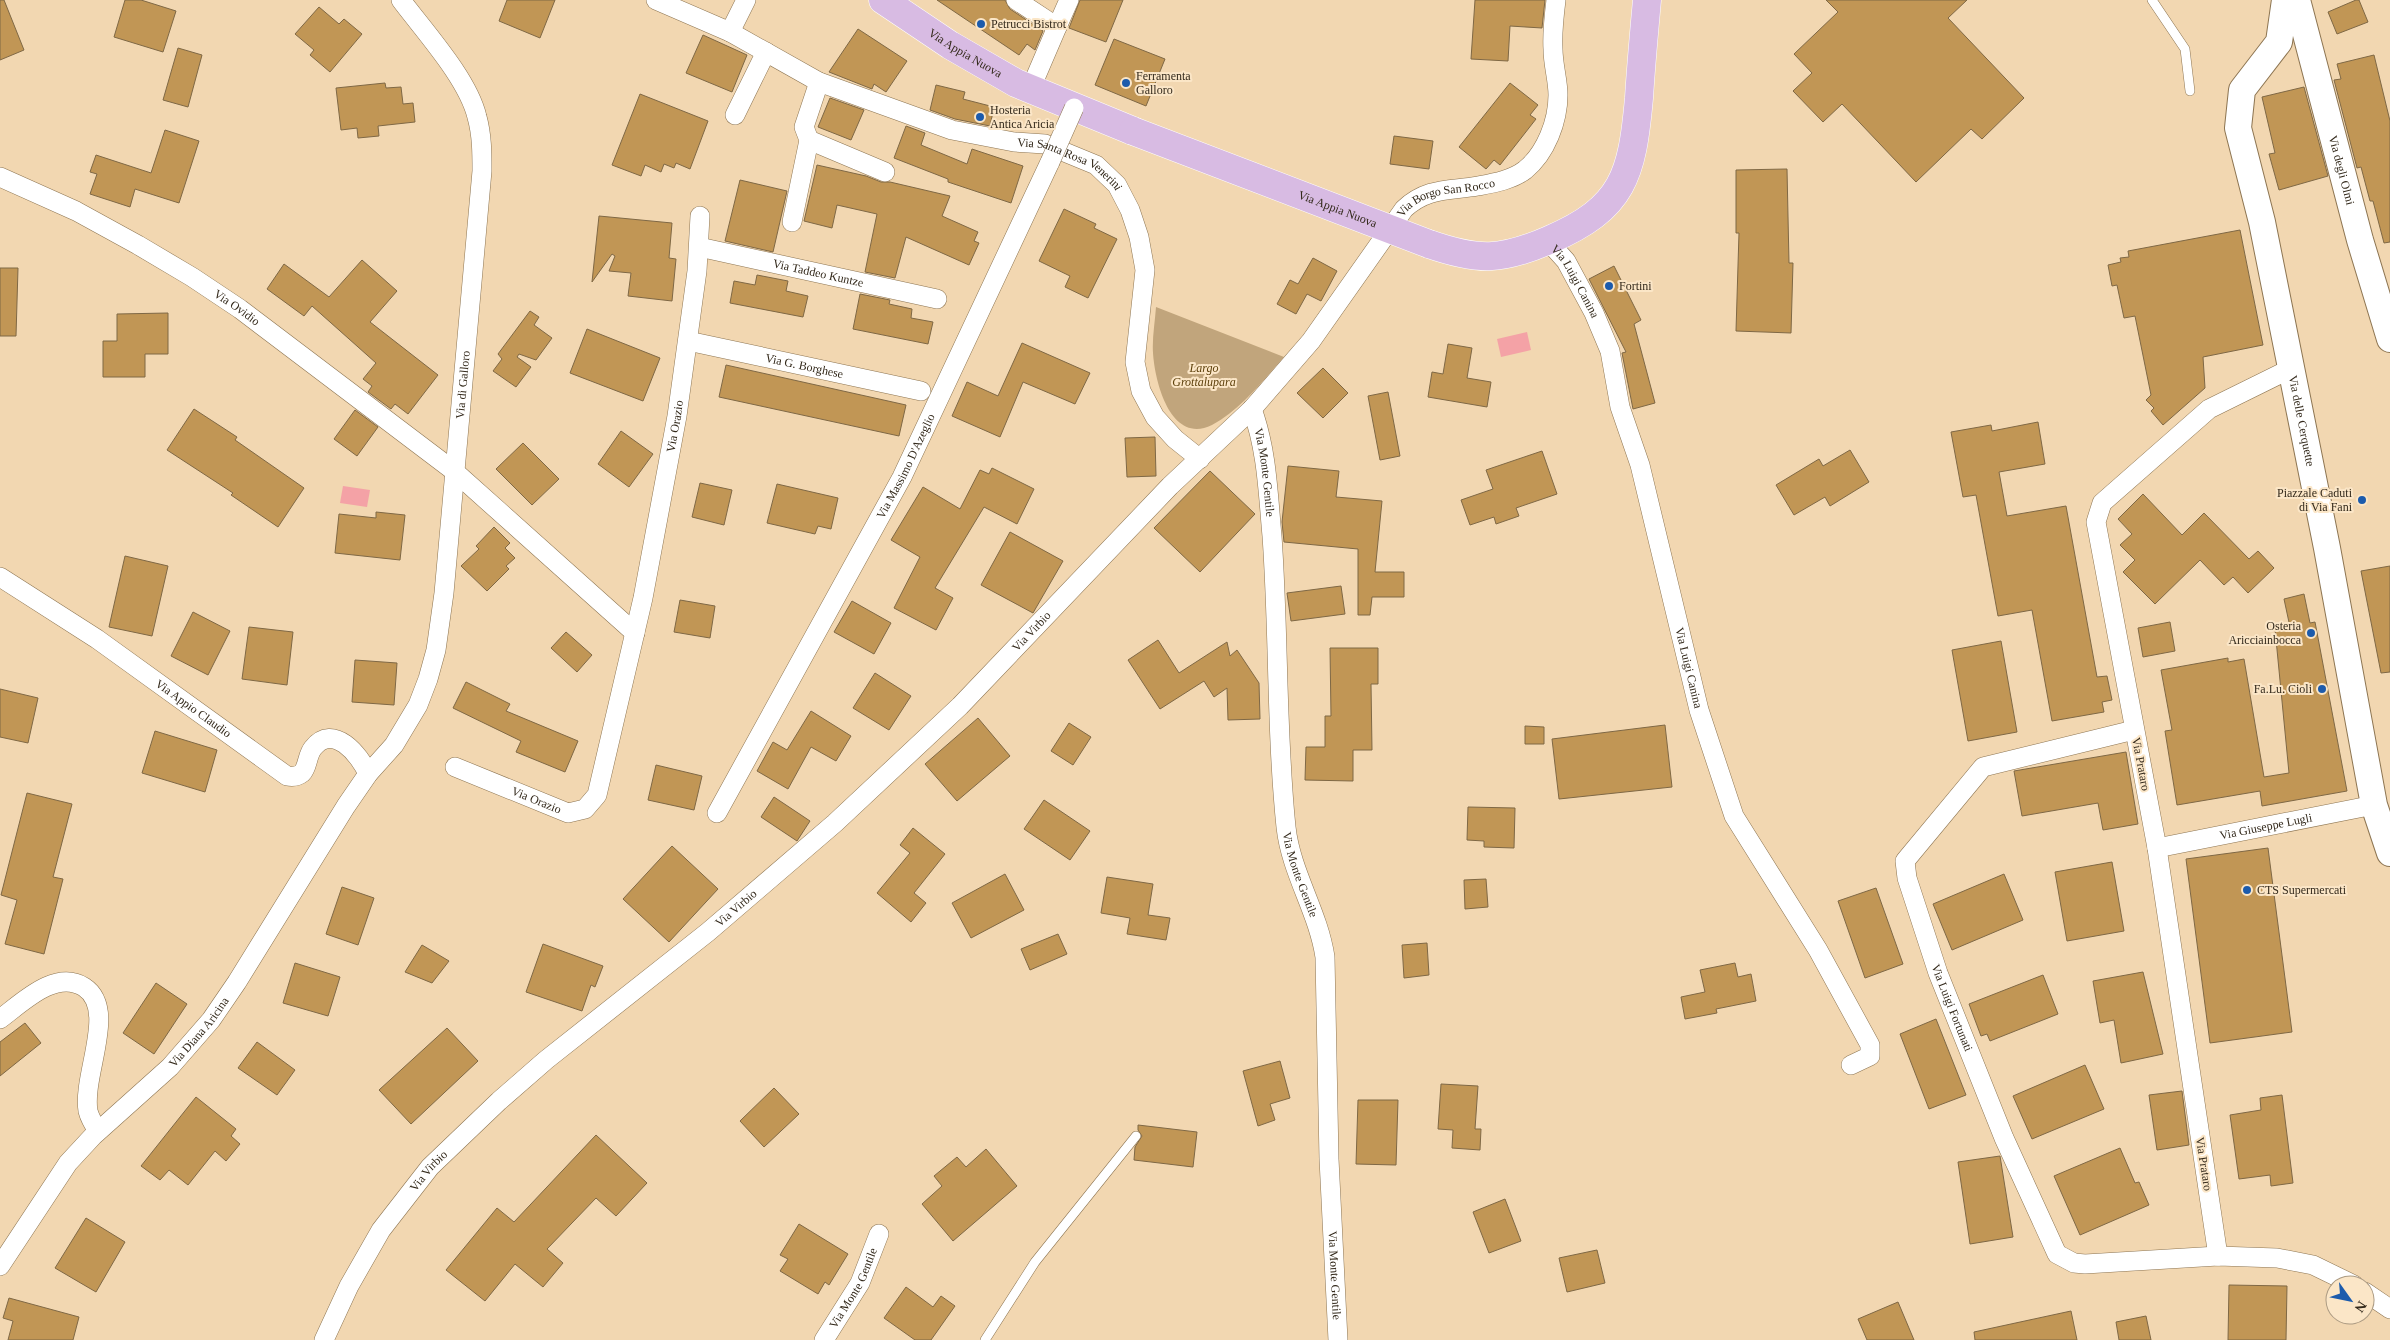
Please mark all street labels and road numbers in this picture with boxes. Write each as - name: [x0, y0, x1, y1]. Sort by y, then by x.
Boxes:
- street label: Via Appia Nuova: [926, 26, 1005, 81]
- street label: Via degli Olmi: [2326, 134, 2358, 207]
- street label: Via Santa Rosa Venerini: [1017, 135, 1126, 193]
- street label: Via Borgo San Rocco: [1394, 176, 1496, 219]
- street label: Via Appia Nuova: [1296, 188, 1380, 231]
- street label: Via Luigi Canina: [1548, 242, 1602, 320]
- street label: Via Taddeo Kuntze: [772, 256, 865, 290]
- street label: Via Ovidio: [211, 287, 263, 329]
- street label: Via di Galloro: [453, 350, 473, 420]
- street label: Via G. Borghese: [764, 351, 845, 381]
- street label: Via delle Cerquette: [2286, 374, 2318, 468]
- street label: Via Orazio: [663, 399, 686, 453]
- street label: Via Massimo D'Azeglio: [874, 411, 938, 521]
- street label: Via Monte Gentile: [1251, 427, 1277, 517]
- street label: Via Virbio: [1009, 608, 1054, 654]
- street label: Via Luigi Canina: [1672, 626, 1705, 710]
- street label: Via Appio Claudio: [153, 677, 234, 741]
- street label: Via Prataro: [2129, 736, 2153, 792]
- street label: Via Orazio: [510, 784, 563, 817]
- street label: Via Giuseppe Lugli: [2218, 810, 2314, 842]
- street label: Via Monte Gentile: [1280, 831, 1321, 919]
- street label: Via Virbio: [712, 886, 760, 930]
- street label: Via Luigi Fortunati: [1929, 962, 1976, 1054]
- street label: Via Diana Aricina: [166, 994, 232, 1070]
- street label: Via Prataro: [2193, 1136, 2215, 1192]
- street label: Via Virbio: [407, 1147, 450, 1194]
- street label: Via Monte Gentile: [1326, 1230, 1344, 1320]
- street label: Via Monte Gentile: [826, 1246, 880, 1331]

